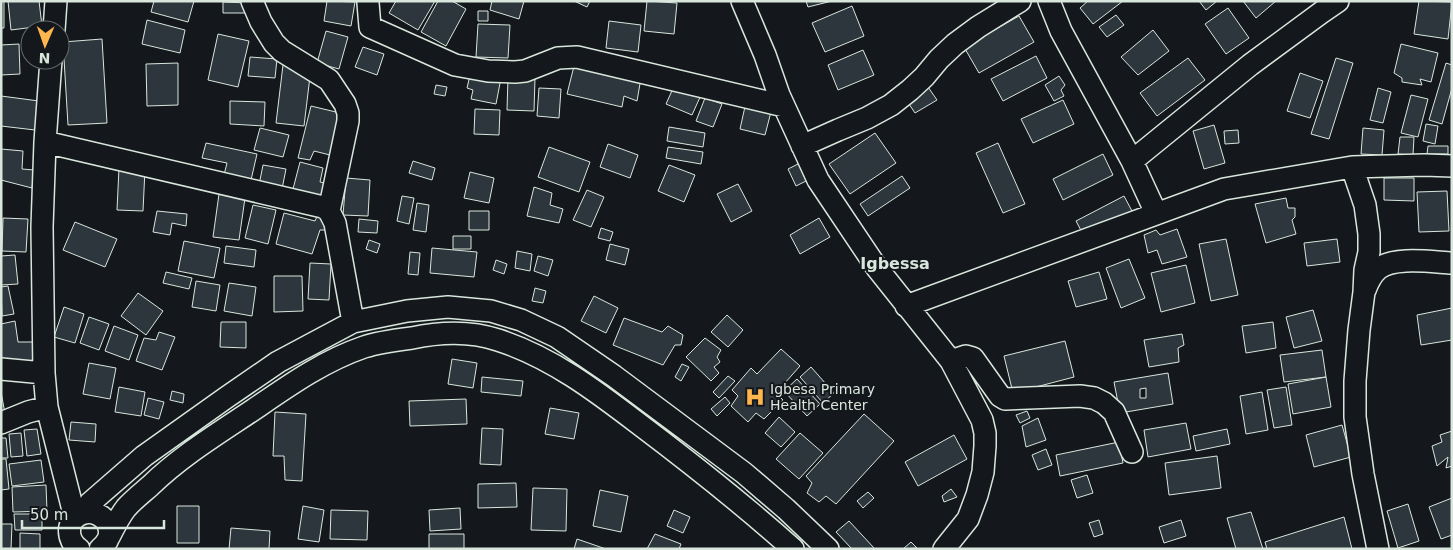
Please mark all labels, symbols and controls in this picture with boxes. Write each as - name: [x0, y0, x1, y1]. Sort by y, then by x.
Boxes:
- north arrow: [20, 20, 70, 70]
- text: N: [38, 50, 51, 66]
- district label: Igbessa: [860, 254, 930, 273]
- place label: Igbesa Primary Health Center: [770, 381, 875, 413]
- hospital icon: Igbesa Primary Health Center: [744, 386, 766, 408]
- scale bar: [22, 498, 165, 530]
- text: 50 m: [30, 506, 68, 524]

